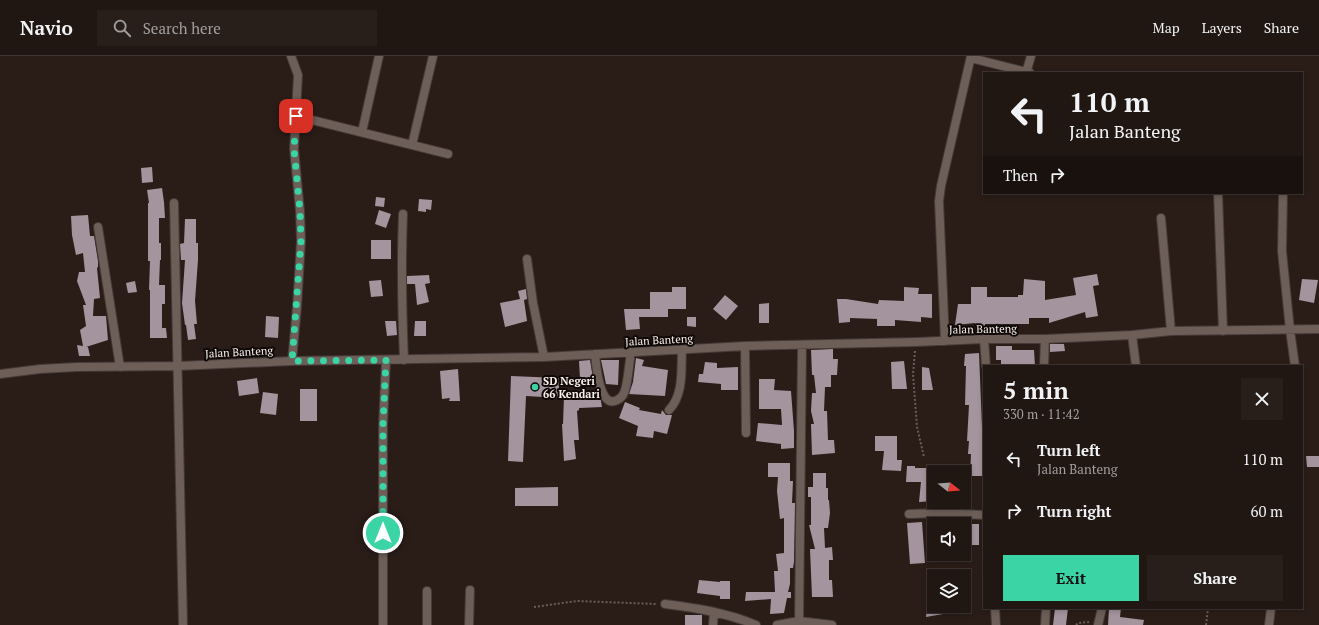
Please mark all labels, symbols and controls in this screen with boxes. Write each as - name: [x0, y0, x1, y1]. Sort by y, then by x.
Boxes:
- search box: [97, 10, 377, 46]
- text: Navio: [20, 15, 73, 40]
- icon: search: [111, 17, 133, 39]
- text: Search here: [143, 18, 221, 38]
- text: Map: [1153, 18, 1180, 37]
- text: Layers: [1202, 18, 1242, 37]
- text: Share: [1264, 18, 1299, 37]
- text: 110 m: [1069, 83, 1150, 120]
- icon: left: [1003, 88, 1055, 140]
- pin: [279, 99, 313, 133]
- icon: arrive: [285, 105, 307, 127]
- text: Jalan Banteng: [1069, 119, 1181, 143]
- icon: right: [1046, 164, 1068, 186]
- text: Then: [1003, 165, 1038, 185]
- street label: Jalan Banteng: [949, 321, 1017, 337]
- street label: Jalan Banteng: [625, 331, 694, 349]
- street label: Jalan Banteng: [205, 343, 274, 361]
- place label: SD Negeri 66 Kendari: [543, 374, 600, 401]
- text: 5 min: [1003, 374, 1069, 406]
- button: close: [1241, 378, 1283, 420]
- marker: SD Negeri 66 Kendari: [530, 382, 540, 392]
- text: 330 m · 11:42: [1003, 405, 1080, 423]
- text: Turn left: [1037, 440, 1101, 460]
- icon: left: [1003, 448, 1025, 470]
- text: 110 m: [1242, 449, 1283, 469]
- text: Jalan Banteng: [1037, 460, 1118, 478]
- north arrow: [927, 465, 971, 509]
- map controls: [927, 465, 971, 613]
- icon: right: [1003, 500, 1025, 522]
- text: Turn right: [1037, 501, 1112, 521]
- text: 60 m: [1250, 501, 1283, 521]
- position arrow: [362, 512, 404, 554]
- button: sound: [927, 517, 971, 561]
- button: Exit: [1003, 555, 1139, 601]
- button: Share: [1147, 555, 1283, 601]
- button: layers: [927, 569, 971, 613]

